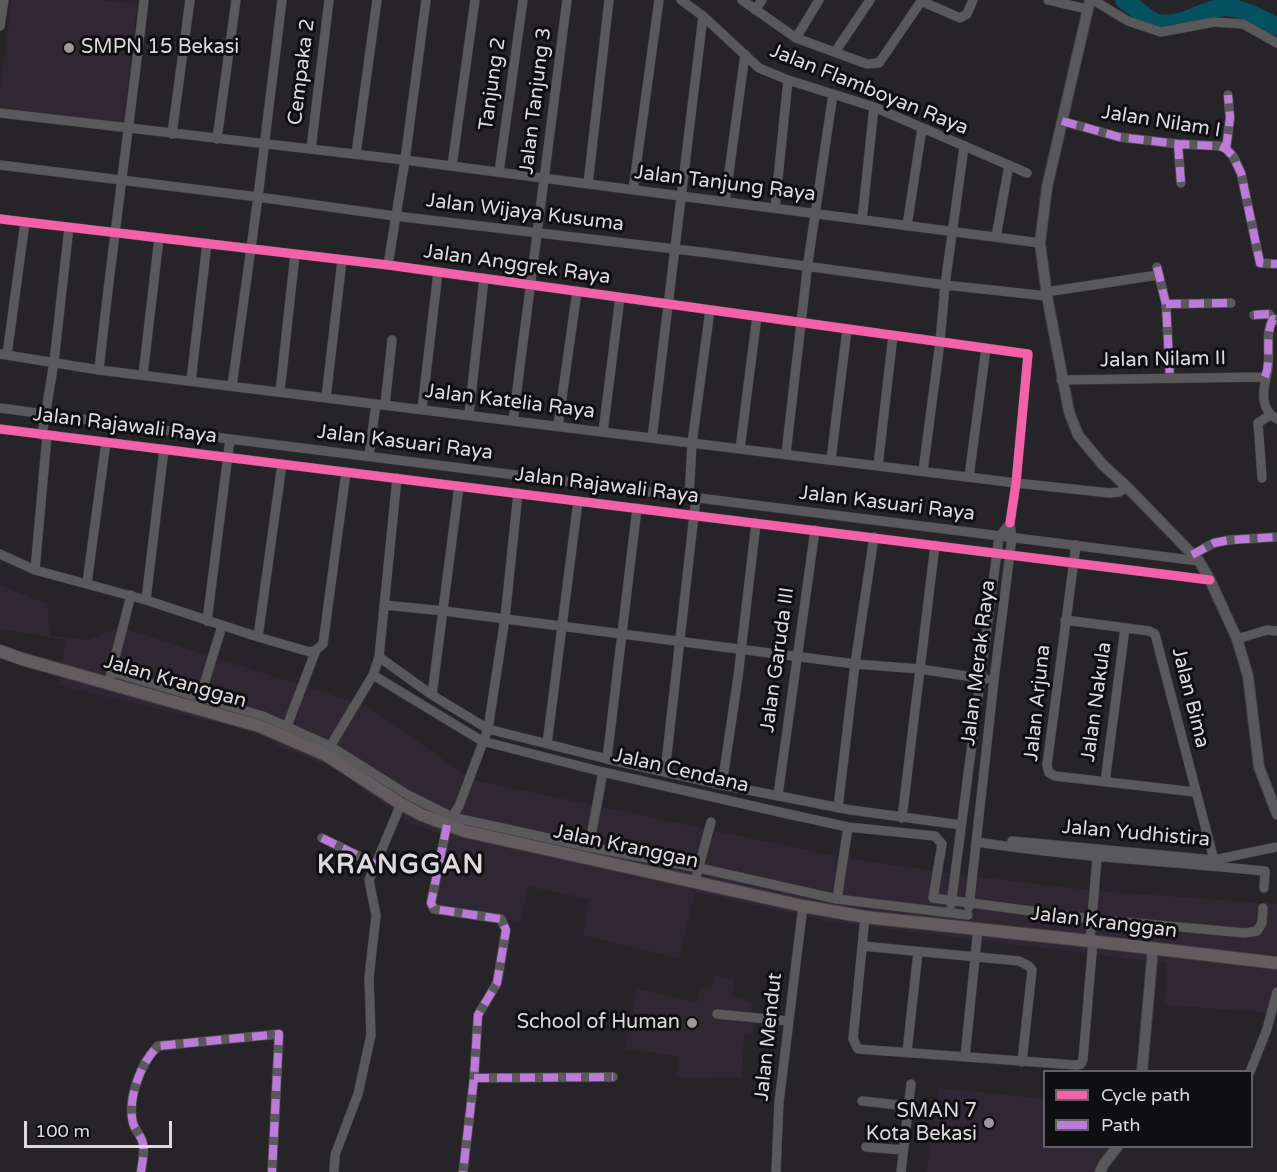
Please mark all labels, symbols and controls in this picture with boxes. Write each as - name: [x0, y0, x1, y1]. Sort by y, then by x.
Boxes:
- street label: Cempaka 2: [284, 18, 320, 126]
- street label: Jalan Tanjung 3: [515, 26, 557, 176]
- place label: SMPN 15 Bekasi: [81, 36, 239, 60]
- street label: Tanjung 2: [475, 36, 511, 132]
- street label: Jalan Flamboyan Raya: [766, 39, 972, 141]
- marker: SMPN 15 Bekasi: [62, 41, 76, 55]
- street label: Jalan Nilam I: [1100, 101, 1222, 143]
- street label: Jalan Tanjung Raya: [633, 161, 817, 207]
- street label: Jalan Wijaya Kusuma: [425, 189, 625, 237]
- street label: Jalan Anggrek Raya: [422, 240, 612, 290]
- street label: Jalan Nilam II: [1100, 347, 1226, 373]
- street label: Jalan Katelia Raya: [424, 380, 596, 424]
- street label: Jalan Rajawali Raya: [32, 403, 218, 449]
- street label: Jalan Kasuari Raya: [316, 420, 494, 466]
- street label: Jalan Rajawali Raya: [514, 463, 700, 509]
- street label: Jalan Kasuari Raya: [798, 481, 976, 527]
- street label: Jalan Merak Raya: [957, 579, 1001, 747]
- street label: Jalan Garuda III: [756, 586, 800, 734]
- street label: Jalan Nakula: [1077, 641, 1117, 763]
- street label: Jalan Arjuna: [1020, 643, 1056, 763]
- street label: Jalan Bima: [1166, 645, 1214, 751]
- street label: Jalan Kranggan: [101, 650, 249, 714]
- street label: Jalan Cendana: [611, 744, 751, 798]
- street label: Jalan Yudhistira: [1061, 816, 1211, 852]
- street label: Jalan Kranggan: [551, 820, 701, 874]
- district label: KRANGGAN: [317, 850, 485, 882]
- street label: Jalan Kranggan: [1029, 902, 1179, 944]
- street label: Jalan Mendut: [750, 972, 788, 1102]
- place label: School of Human: [517, 1011, 680, 1035]
- marker: School of Human: [685, 1016, 699, 1030]
- legend: [1043, 1070, 1253, 1148]
- text: Cycle path: [1101, 1084, 1190, 1106]
- place label: SMAN 7 Kota Bekasi: [866, 1100, 977, 1147]
- scale bar: [27, 1109, 176, 1147]
- text: Path: [1101, 1114, 1140, 1136]
- marker: SMAN 7 Kota Bekasi: [982, 1116, 996, 1130]
- text: 100 m: [35, 1120, 90, 1142]

